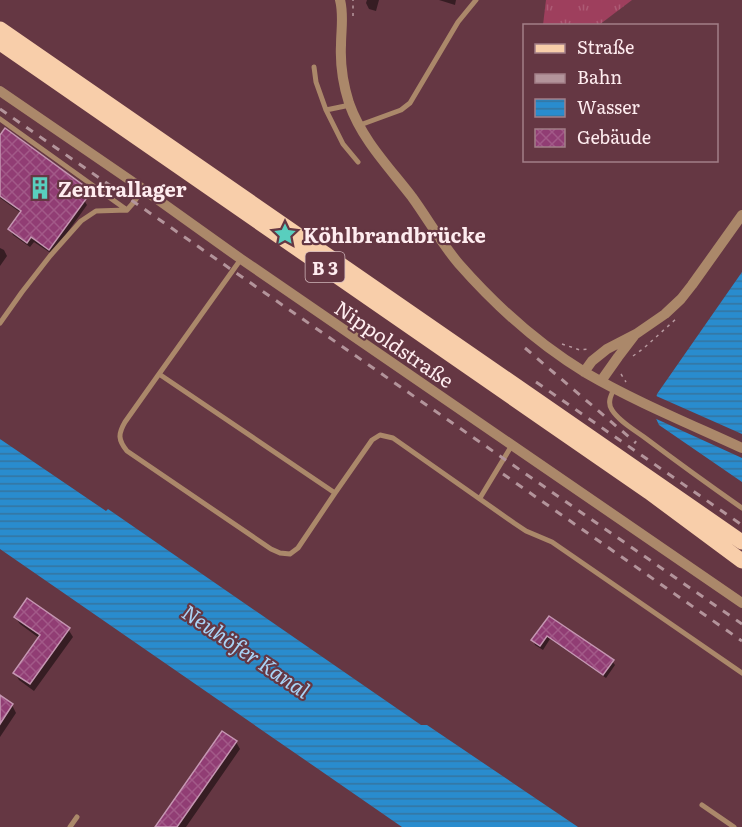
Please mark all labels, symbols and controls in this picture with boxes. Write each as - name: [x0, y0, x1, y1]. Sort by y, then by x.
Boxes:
- legend: [523, 24, 718, 162]
- text: Straße: [577, 33, 634, 60]
- text: Bahn: [577, 63, 622, 90]
- text: Wasser: [577, 93, 640, 120]
- text: Gebäude: [577, 123, 651, 150]
- place label: Zentrallager: [58, 173, 187, 203]
- building icon: Zentrallager: [27, 175, 53, 201]
- place label: Köhlbrandbrücke: [303, 219, 486, 249]
- place icon: Köhlbrandbrücke: [272, 221, 298, 247]
- road number: B 3: [306, 252, 344, 282]
- street label: Nippoldstraße: [329, 292, 461, 394]
- water label: Neuhöfer Kanal: [177, 596, 317, 704]

